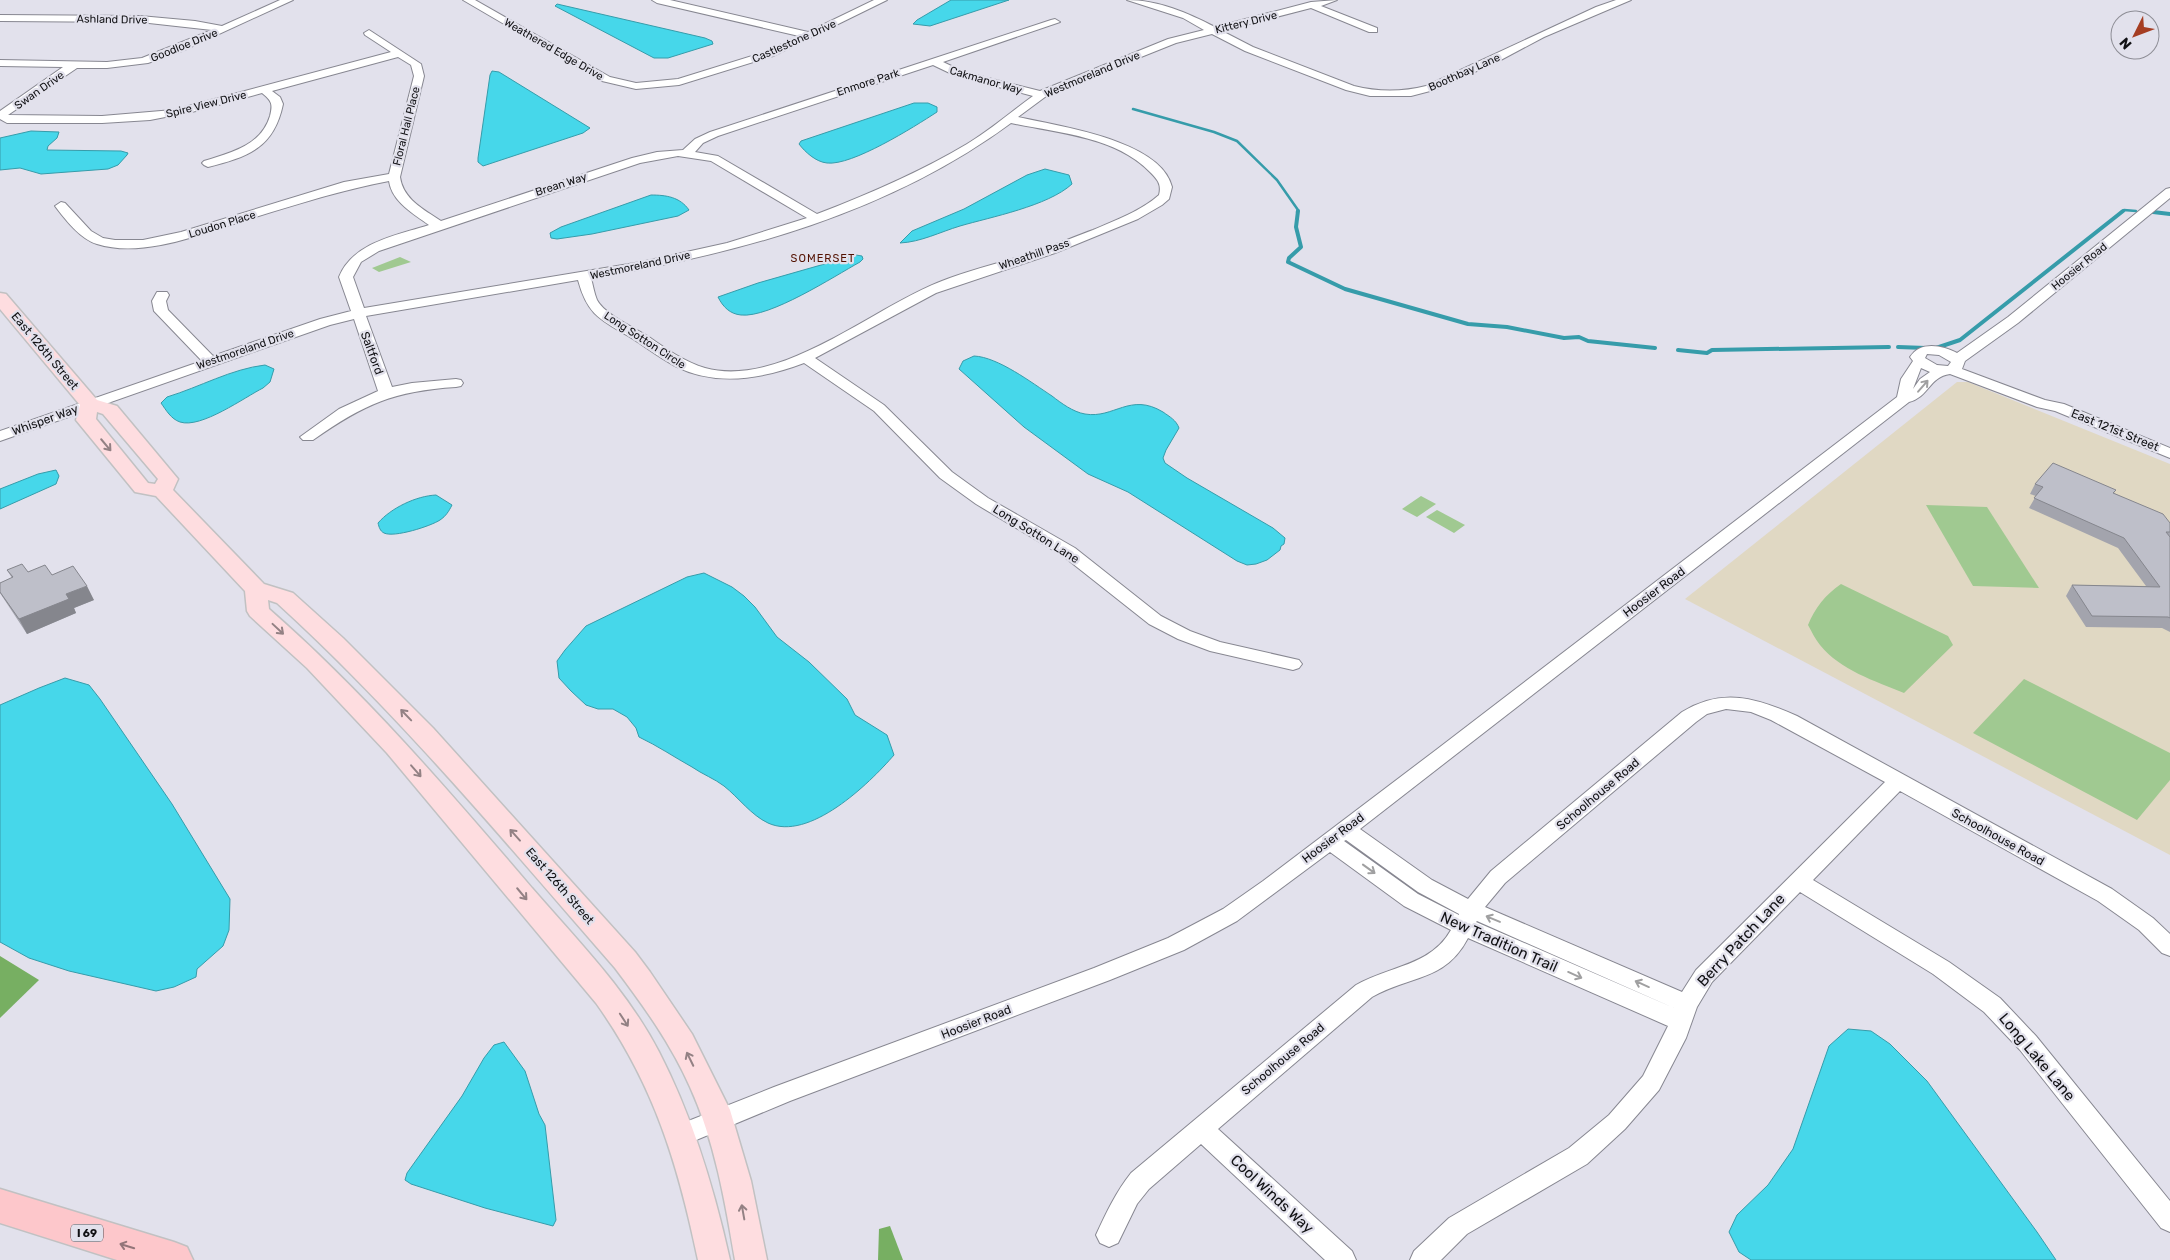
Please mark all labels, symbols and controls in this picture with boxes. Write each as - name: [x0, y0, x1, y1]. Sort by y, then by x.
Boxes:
- street label: Kittery Drive: [1214, 9, 1278, 36]
- north arrow: [2110, 10, 2160, 60]
- street label: Ashland Drive: [76, 12, 148, 27]
- street label: Weathered Edge Drive: [502, 16, 606, 83]
- street label: Castlestone Drive: [750, 17, 838, 66]
- street label: Goodloe Drive: [149, 26, 220, 65]
- text: N: [2116, 34, 2135, 53]
- street label: Westmoreland Drive: [1043, 49, 1142, 100]
- street label: Boothbay Lane: [1426, 51, 1502, 94]
- street label: Cakmanor Way: [948, 64, 1024, 97]
- street label: Enmore Park: [835, 66, 901, 99]
- street label: Swan Drive: [12, 69, 67, 112]
- street label: Floral Hall Place: [390, 85, 423, 167]
- street label: Spire View Drive: [165, 88, 248, 121]
- street label: Brean Way: [534, 170, 589, 199]
- street label: Loudon Place: [187, 208, 257, 241]
- street label: Wheathill Pass: [997, 236, 1071, 273]
- street label: Hoosier Road: [2049, 240, 2110, 293]
- street label: Westmoreland Drive: [589, 249, 691, 282]
- district label: SOMERSET: [791, 252, 855, 265]
- street label: East 126th Street: [9, 309, 82, 393]
- street label: Long Sotton Circle: [601, 309, 688, 372]
- street label: Westmoreland Drive: [195, 327, 296, 372]
- street label: Saltford: [358, 330, 386, 376]
- one-way arrow: [1917, 379, 1929, 392]
- street label: Whisper Way: [10, 401, 80, 438]
- street label: East 121st Street: [2069, 406, 2161, 454]
- one-way arrow: [101, 438, 112, 451]
- street label: Long Sotton Lane: [990, 502, 1082, 566]
- street label: Hoosier Road: [1620, 564, 1688, 620]
- one-way arrow: [272, 623, 285, 635]
- one-way arrow: [400, 709, 412, 721]
- street label: Schoolhouse Road: [1554, 755, 1642, 833]
- one-way arrow: [410, 764, 421, 777]
- street label: Schoolhouse Road: [1949, 806, 2047, 868]
- street label: Hoosier Road: [1299, 810, 1367, 866]
- one-way arrow: [509, 829, 521, 842]
- street label: East 126th Street: [523, 845, 597, 927]
- one-way arrow: [1361, 864, 1375, 874]
- one-way arrow: [516, 887, 527, 900]
- street label: Berry Patch Lane: [1693, 890, 1789, 990]
- street label: New Tradition Trail: [1438, 908, 1560, 976]
- one-way arrow: [1486, 914, 1501, 924]
- one-way arrow: [1567, 970, 1582, 980]
- one-way arrow: [1635, 979, 1650, 989]
- street label: Hoosier Road: [939, 1002, 1013, 1042]
- street label: Long Lake Lane: [1995, 1009, 2079, 1105]
- one-way arrow: [619, 1013, 629, 1027]
- street label: Schoolhouse Road: [1239, 1020, 1327, 1098]
- one-way arrow: [685, 1052, 695, 1067]
- street label: Cool Winds Way: [1227, 1151, 1317, 1237]
- one-way arrow: [738, 1204, 747, 1220]
- road number: I 69: [71, 1224, 103, 1242]
- one-way arrow: [120, 1240, 136, 1250]

